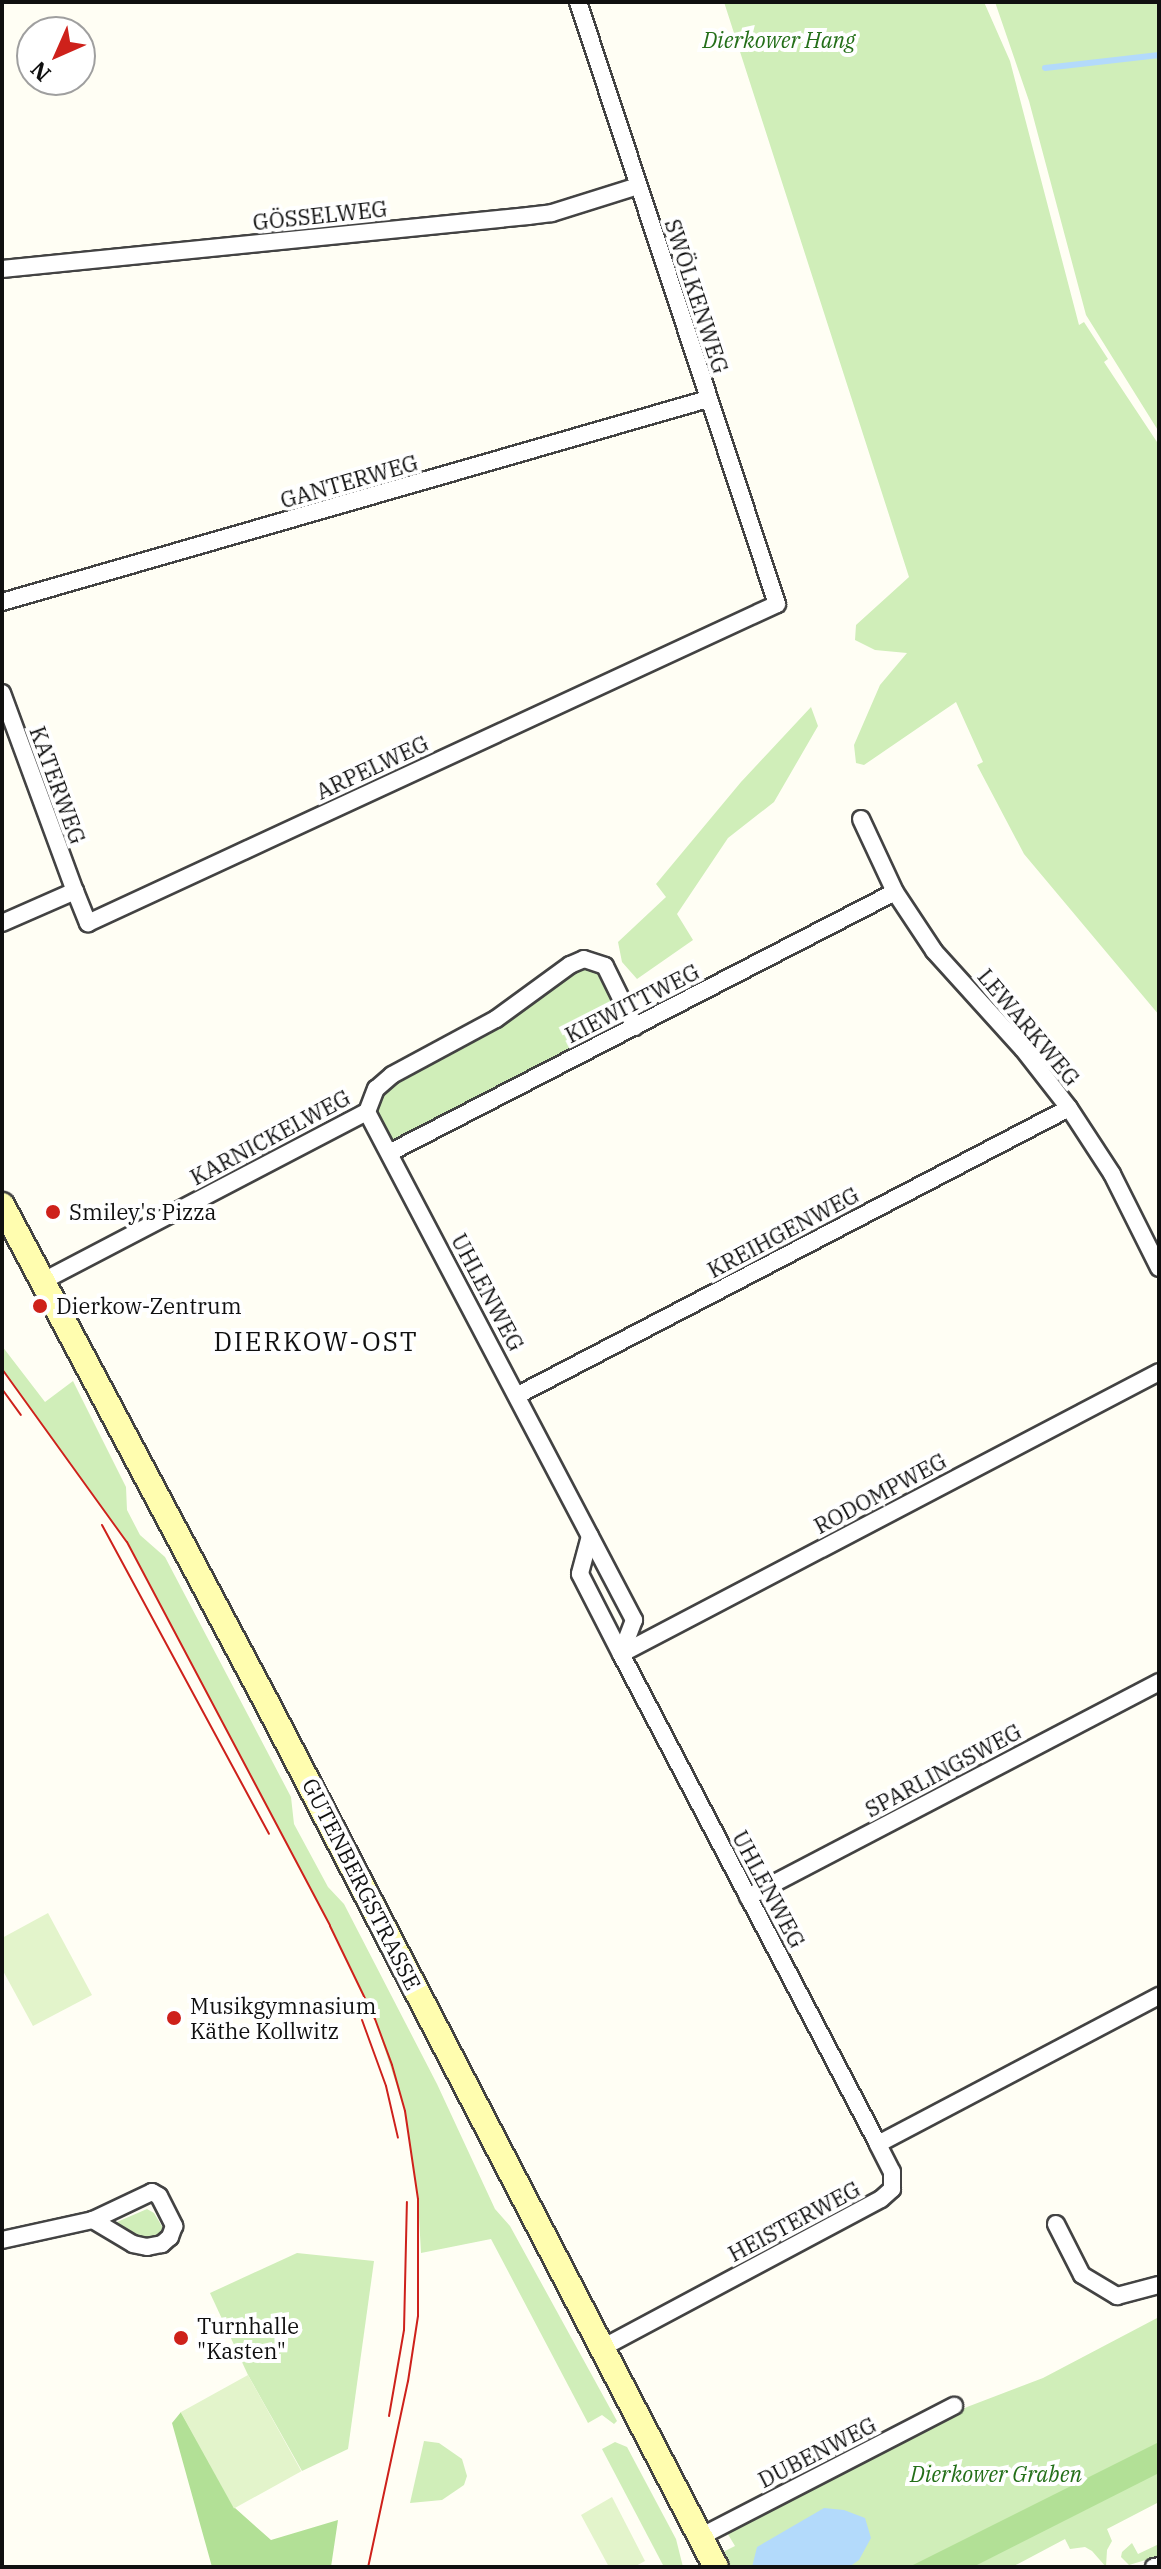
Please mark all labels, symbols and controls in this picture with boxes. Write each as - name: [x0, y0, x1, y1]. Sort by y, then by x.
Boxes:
- north arrow: [16, 16, 96, 96]
- park label: Dierkower Hang: [703, 27, 855, 53]
- text: N: [24, 56, 56, 88]
- street label: GÖSSELWEG: [251, 195, 389, 235]
- street label: SWÖLKENWEG: [660, 216, 734, 376]
- street label: GANTERWEG: [277, 449, 421, 513]
- street label: KATERWEG: [24, 722, 92, 848]
- street label: ARPELWEG: [312, 729, 432, 805]
- street label: KIEWITTWEG: [560, 958, 704, 1048]
- street label: LEWARKWEG: [972, 963, 1086, 1091]
- street label: KARNICKELWEG: [185, 1084, 355, 1190]
- street label: KREIHGENWEG: [703, 1181, 863, 1283]
- place label: Smiley's Pizza: [69, 1199, 216, 1225]
- marker: Smiley's Pizza: [44, 1203, 62, 1221]
- street label: UHLENWEG: [446, 1229, 530, 1355]
- place label: Dierkow-Zentrum: [56, 1293, 242, 1319]
- marker: Dierkow-Zentrum: [31, 1297, 49, 1315]
- district label: DIERKOW-OST: [213, 1326, 419, 1358]
- street label: RODOMPWEG: [809, 1447, 951, 1539]
- street label: SPARLINGSWEG: [860, 1718, 1026, 1822]
- street label: GUTENBERGSTRASSE: [297, 1774, 427, 1994]
- street label: UHLENWEG: [727, 1826, 811, 1952]
- place label: Musikgymnasium Käthe Kollwitz: [190, 1992, 376, 2044]
- marker: Musikgymnasium Käthe Kollwitz: [165, 2009, 183, 2027]
- street label: HEISTERWEG: [723, 2175, 865, 2267]
- place label: Turnhalle "Kasten": [197, 2312, 299, 2364]
- marker: Turnhalle "Kasten": [172, 2329, 190, 2347]
- street label: DUBENWEG: [754, 2411, 880, 2493]
- park label: Dierkower Graben: [910, 2461, 1082, 2487]

